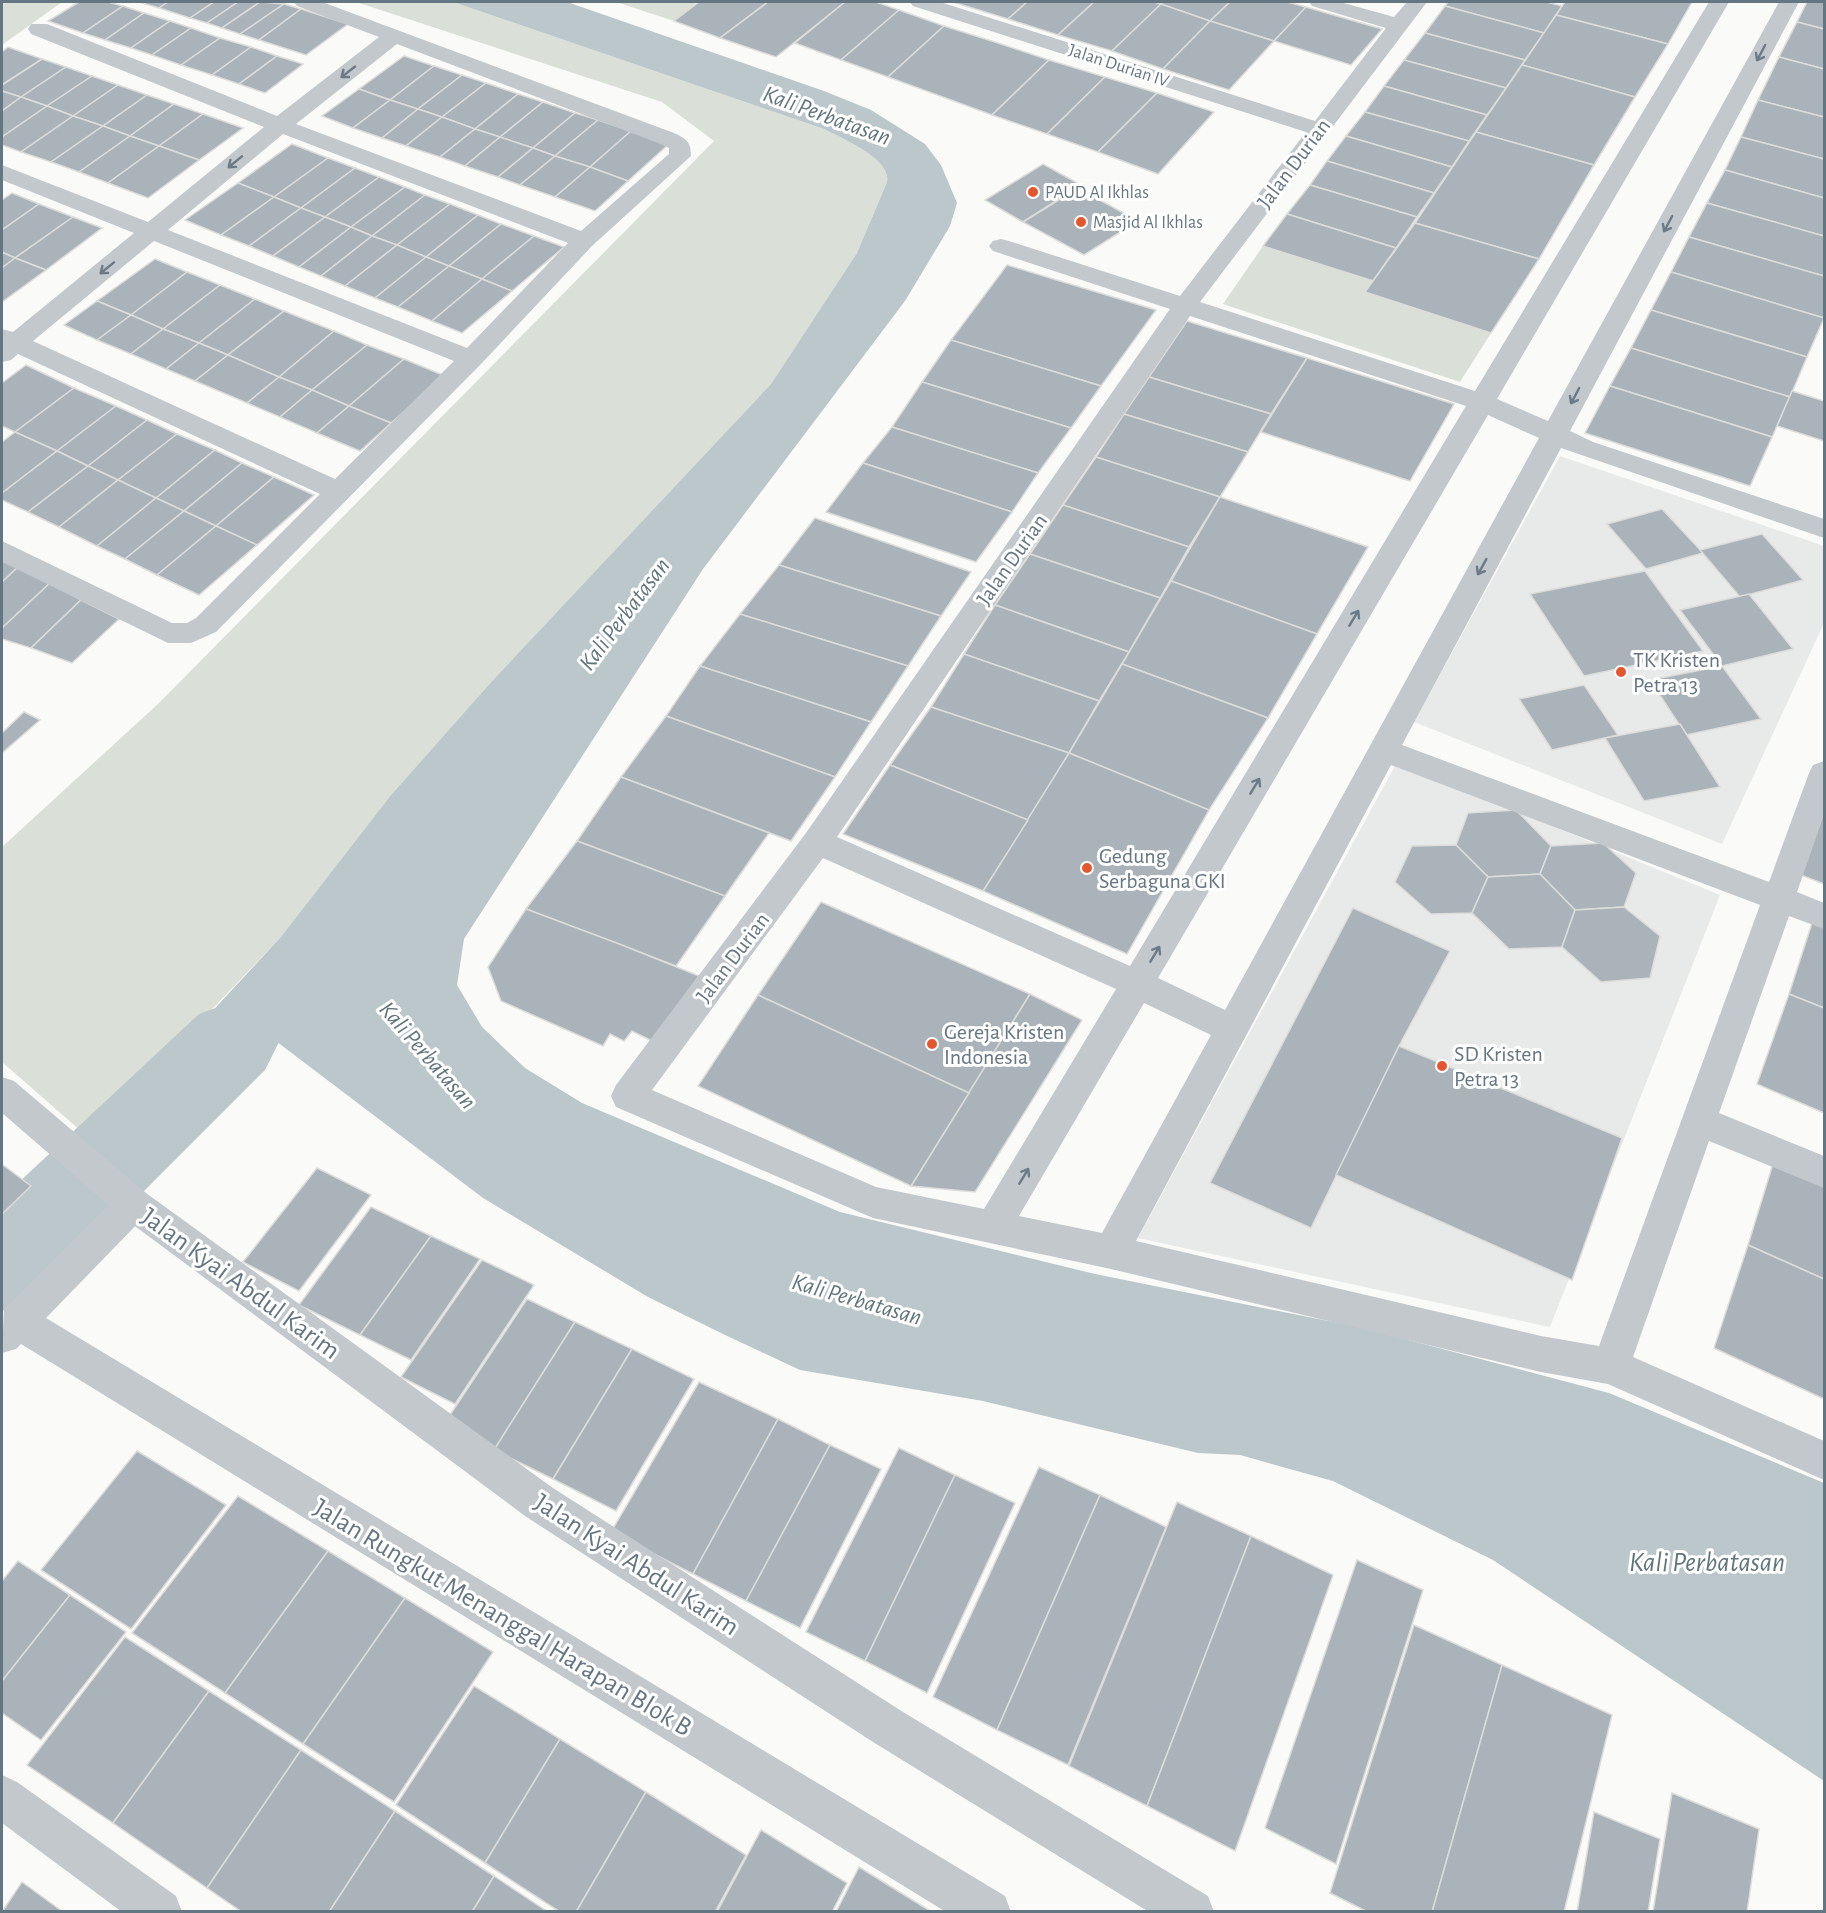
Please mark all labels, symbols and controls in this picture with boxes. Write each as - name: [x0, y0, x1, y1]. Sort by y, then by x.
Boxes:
- street label: Jalan Durian IV: [1066, 41, 1172, 91]
- one-way arrow: [1755, 44, 1767, 61]
- one-way arrow: [340, 65, 356, 78]
- water label: Kali Perbatasan: [760, 82, 894, 150]
- street label: Jalan Durian: [1253, 115, 1334, 212]
- one-way arrow: [227, 156, 243, 169]
- place label: PAUD Al Ikhlas: [1045, 184, 1149, 202]
- marker: PAUD Al Ikhlas: [1026, 185, 1040, 199]
- place label: Masjid Al Ikhlas: [1093, 214, 1203, 232]
- marker: Masjid Al Ikhlas: [1074, 215, 1088, 229]
- one-way arrow: [1662, 215, 1673, 233]
- one-way arrow: [99, 261, 115, 274]
- one-way arrow: [1569, 387, 1581, 404]
- street label: Jalan Durian: [972, 510, 1051, 609]
- water label: Kali Perbatasan: [575, 554, 675, 675]
- one-way arrow: [1476, 558, 1488, 575]
- one-way arrow: [1349, 610, 1360, 628]
- place label: TK Kristen Petra 13: [1633, 649, 1720, 696]
- marker: TK Kristen Petra 13: [1614, 665, 1628, 679]
- one-way arrow: [1249, 778, 1261, 795]
- place label: Gedung Serbaguna GKI: [1099, 845, 1226, 892]
- marker: Gedung Serbaguna GKI: [1080, 861, 1094, 875]
- street label: Jalan Durian: [692, 909, 773, 1006]
- one-way arrow: [1150, 946, 1162, 963]
- water label: Kali Perbatasan: [374, 997, 480, 1114]
- place label: Gereja Kristen Indonesia: [944, 1021, 1064, 1068]
- marker: Gereja Kristen Indonesia: [925, 1037, 939, 1051]
- place label: SD Kristen Petra 13: [1454, 1043, 1543, 1090]
- marker: SD Kristen Petra 13: [1435, 1059, 1449, 1073]
- one-way arrow: [1018, 1168, 1030, 1185]
- street label: Jalan Kyai Abdul Karim: [136, 1203, 345, 1365]
- water label: Kali Perbatasan: [789, 1270, 924, 1330]
- street label: Jalan Kyai Abdul Karim: [529, 1488, 744, 1641]
- street label: Jalan Rungkut Menanggal Harapan Blok B: [309, 1494, 696, 1741]
- water label: Kali Perbatasan: [1629, 1549, 1785, 1577]

